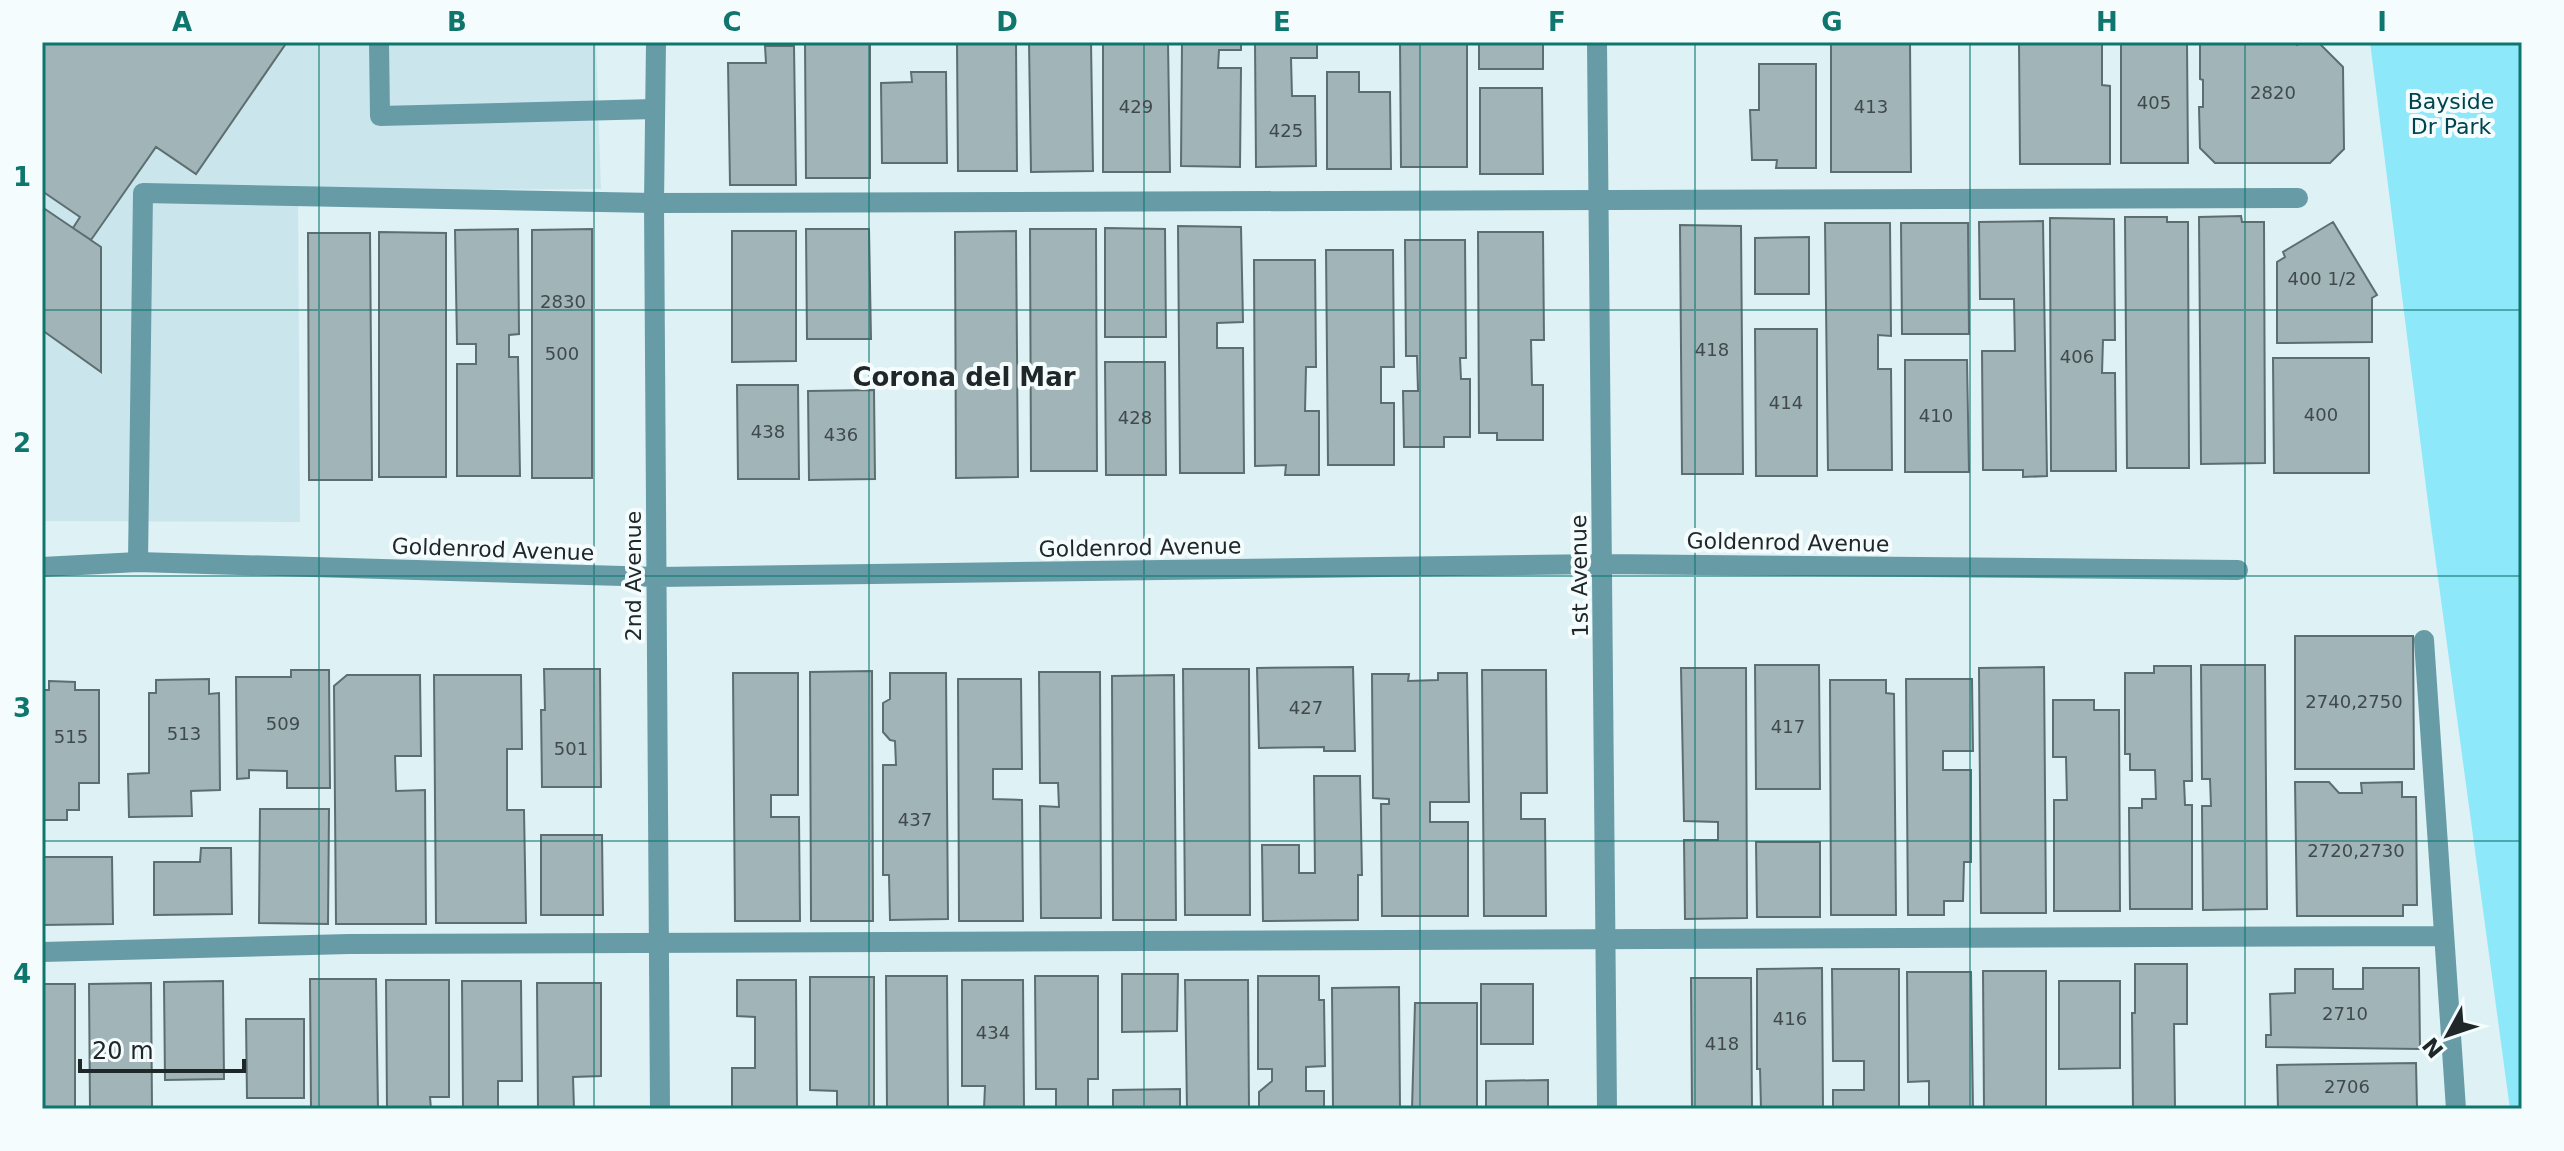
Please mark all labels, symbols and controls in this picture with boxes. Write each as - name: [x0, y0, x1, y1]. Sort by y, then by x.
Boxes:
- text: A: [172, 7, 192, 37]
- text: B: [447, 7, 467, 37]
- text: C: [722, 7, 742, 37]
- text: D: [996, 7, 1018, 37]
- text: E: [1273, 7, 1291, 37]
- text: F: [1548, 7, 1566, 37]
- text: G: [1821, 7, 1843, 37]
- text: H: [2096, 7, 2118, 37]
- text: I: [2377, 7, 2387, 37]
- house number: 2820: [2250, 82, 2296, 103]
- park label: Bayside Dr Park: [2408, 89, 2494, 139]
- house number: 405: [2137, 92, 2171, 113]
- house number: 429: [1119, 96, 1153, 117]
- house number: 413: [1854, 96, 1888, 117]
- house number: 425: [1269, 120, 1303, 141]
- text: 1: [13, 162, 31, 192]
- house number: 400 1/2: [2287, 268, 2357, 289]
- house number: 2830: [540, 291, 586, 312]
- house number: 418: [1695, 339, 1729, 360]
- house number: 500: [545, 343, 579, 364]
- house number: 406: [2060, 346, 2094, 367]
- district label: Corona del Mar: [852, 362, 1076, 392]
- house number: 414: [1769, 392, 1803, 413]
- house number: 400: [2304, 404, 2338, 425]
- house number: 410: [1919, 405, 1953, 426]
- house number: 428: [1118, 407, 1152, 428]
- house number: 438: [751, 421, 785, 442]
- house number: 436: [824, 424, 858, 445]
- text: 2: [13, 428, 31, 458]
- street label: 2nd Avenue: [621, 511, 646, 641]
- street label: 1st Avenue: [1566, 514, 1593, 638]
- street label: Goldenrod Avenue: [1686, 528, 1890, 557]
- street label: Goldenrod Avenue: [391, 533, 595, 566]
- street label: Goldenrod Avenue: [1038, 533, 1242, 562]
- house number: 2740,2750: [2305, 691, 2403, 712]
- text: 3: [13, 693, 31, 723]
- house number: 427: [1289, 697, 1323, 718]
- house number: 509: [266, 713, 300, 734]
- house number: 417: [1771, 716, 1805, 737]
- house number: 513: [167, 723, 201, 744]
- house number: 515: [54, 726, 88, 747]
- house number: 501: [554, 738, 588, 759]
- house number: 437: [898, 809, 932, 830]
- house number: 2720,2730: [2307, 840, 2405, 861]
- text: 4: [13, 959, 31, 989]
- north arrow: [2408, 995, 2488, 1075]
- house number: 2710: [2322, 1003, 2368, 1024]
- house number: 416: [1773, 1008, 1807, 1029]
- house number: 434: [976, 1022, 1010, 1043]
- scale bar: [80, 1023, 244, 1073]
- text: N: [2418, 1032, 2449, 1063]
- house number: 418: [1705, 1033, 1739, 1054]
- text: 20 m: [92, 1037, 154, 1065]
- house number: 2706: [2324, 1076, 2370, 1097]

